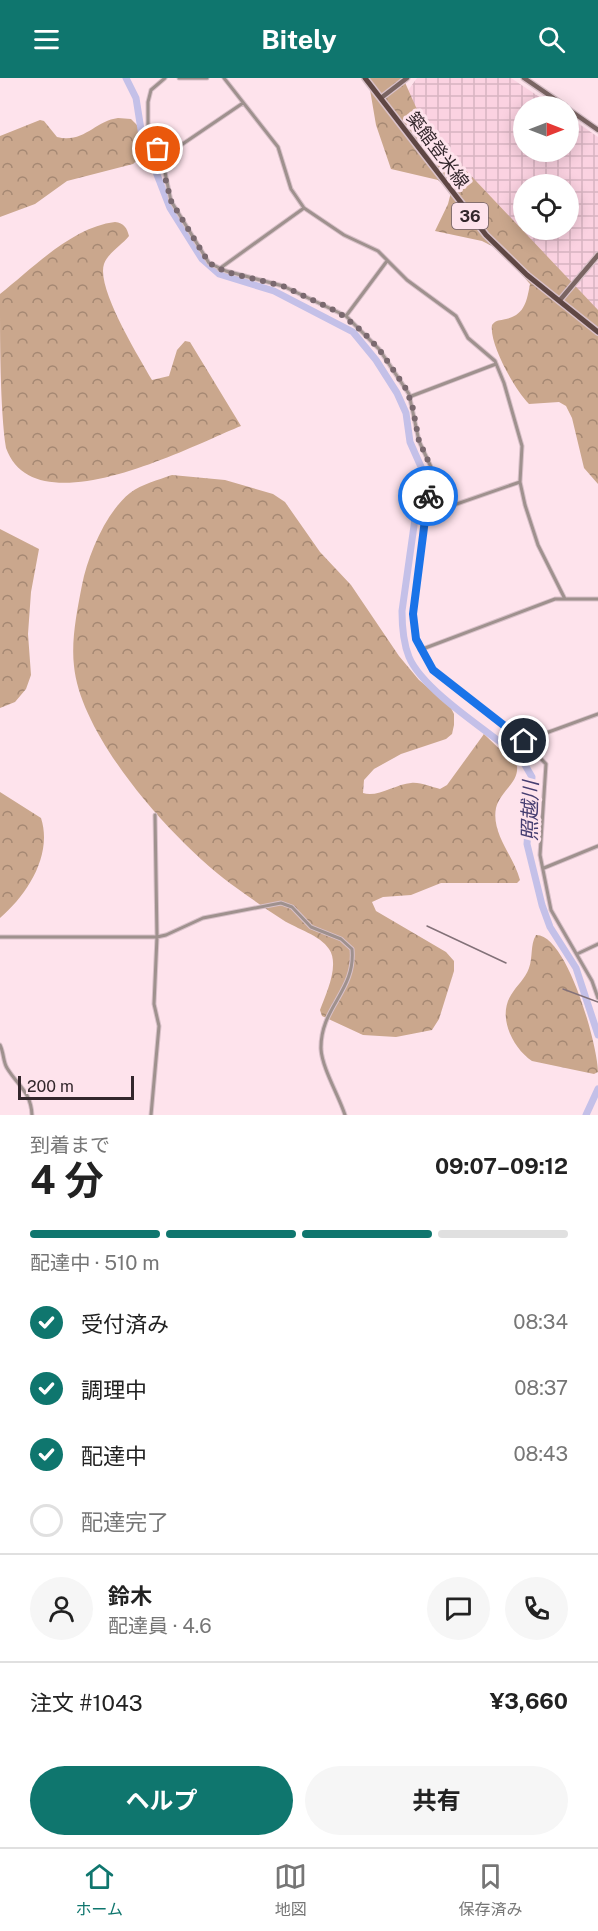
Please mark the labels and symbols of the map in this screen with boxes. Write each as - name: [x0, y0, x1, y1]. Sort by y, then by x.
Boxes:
- north arrow: [513, 96, 579, 162]
- street label: 築館登米線: [403, 108, 473, 192]
- pin: [132, 123, 183, 174]
- road number: 36: [452, 203, 488, 229]
- courier: [398, 466, 458, 526]
- pin: [498, 715, 549, 766]
- water label: 照越川: [517, 779, 543, 841]
- scale bar: [18, 1073, 134, 1100]

